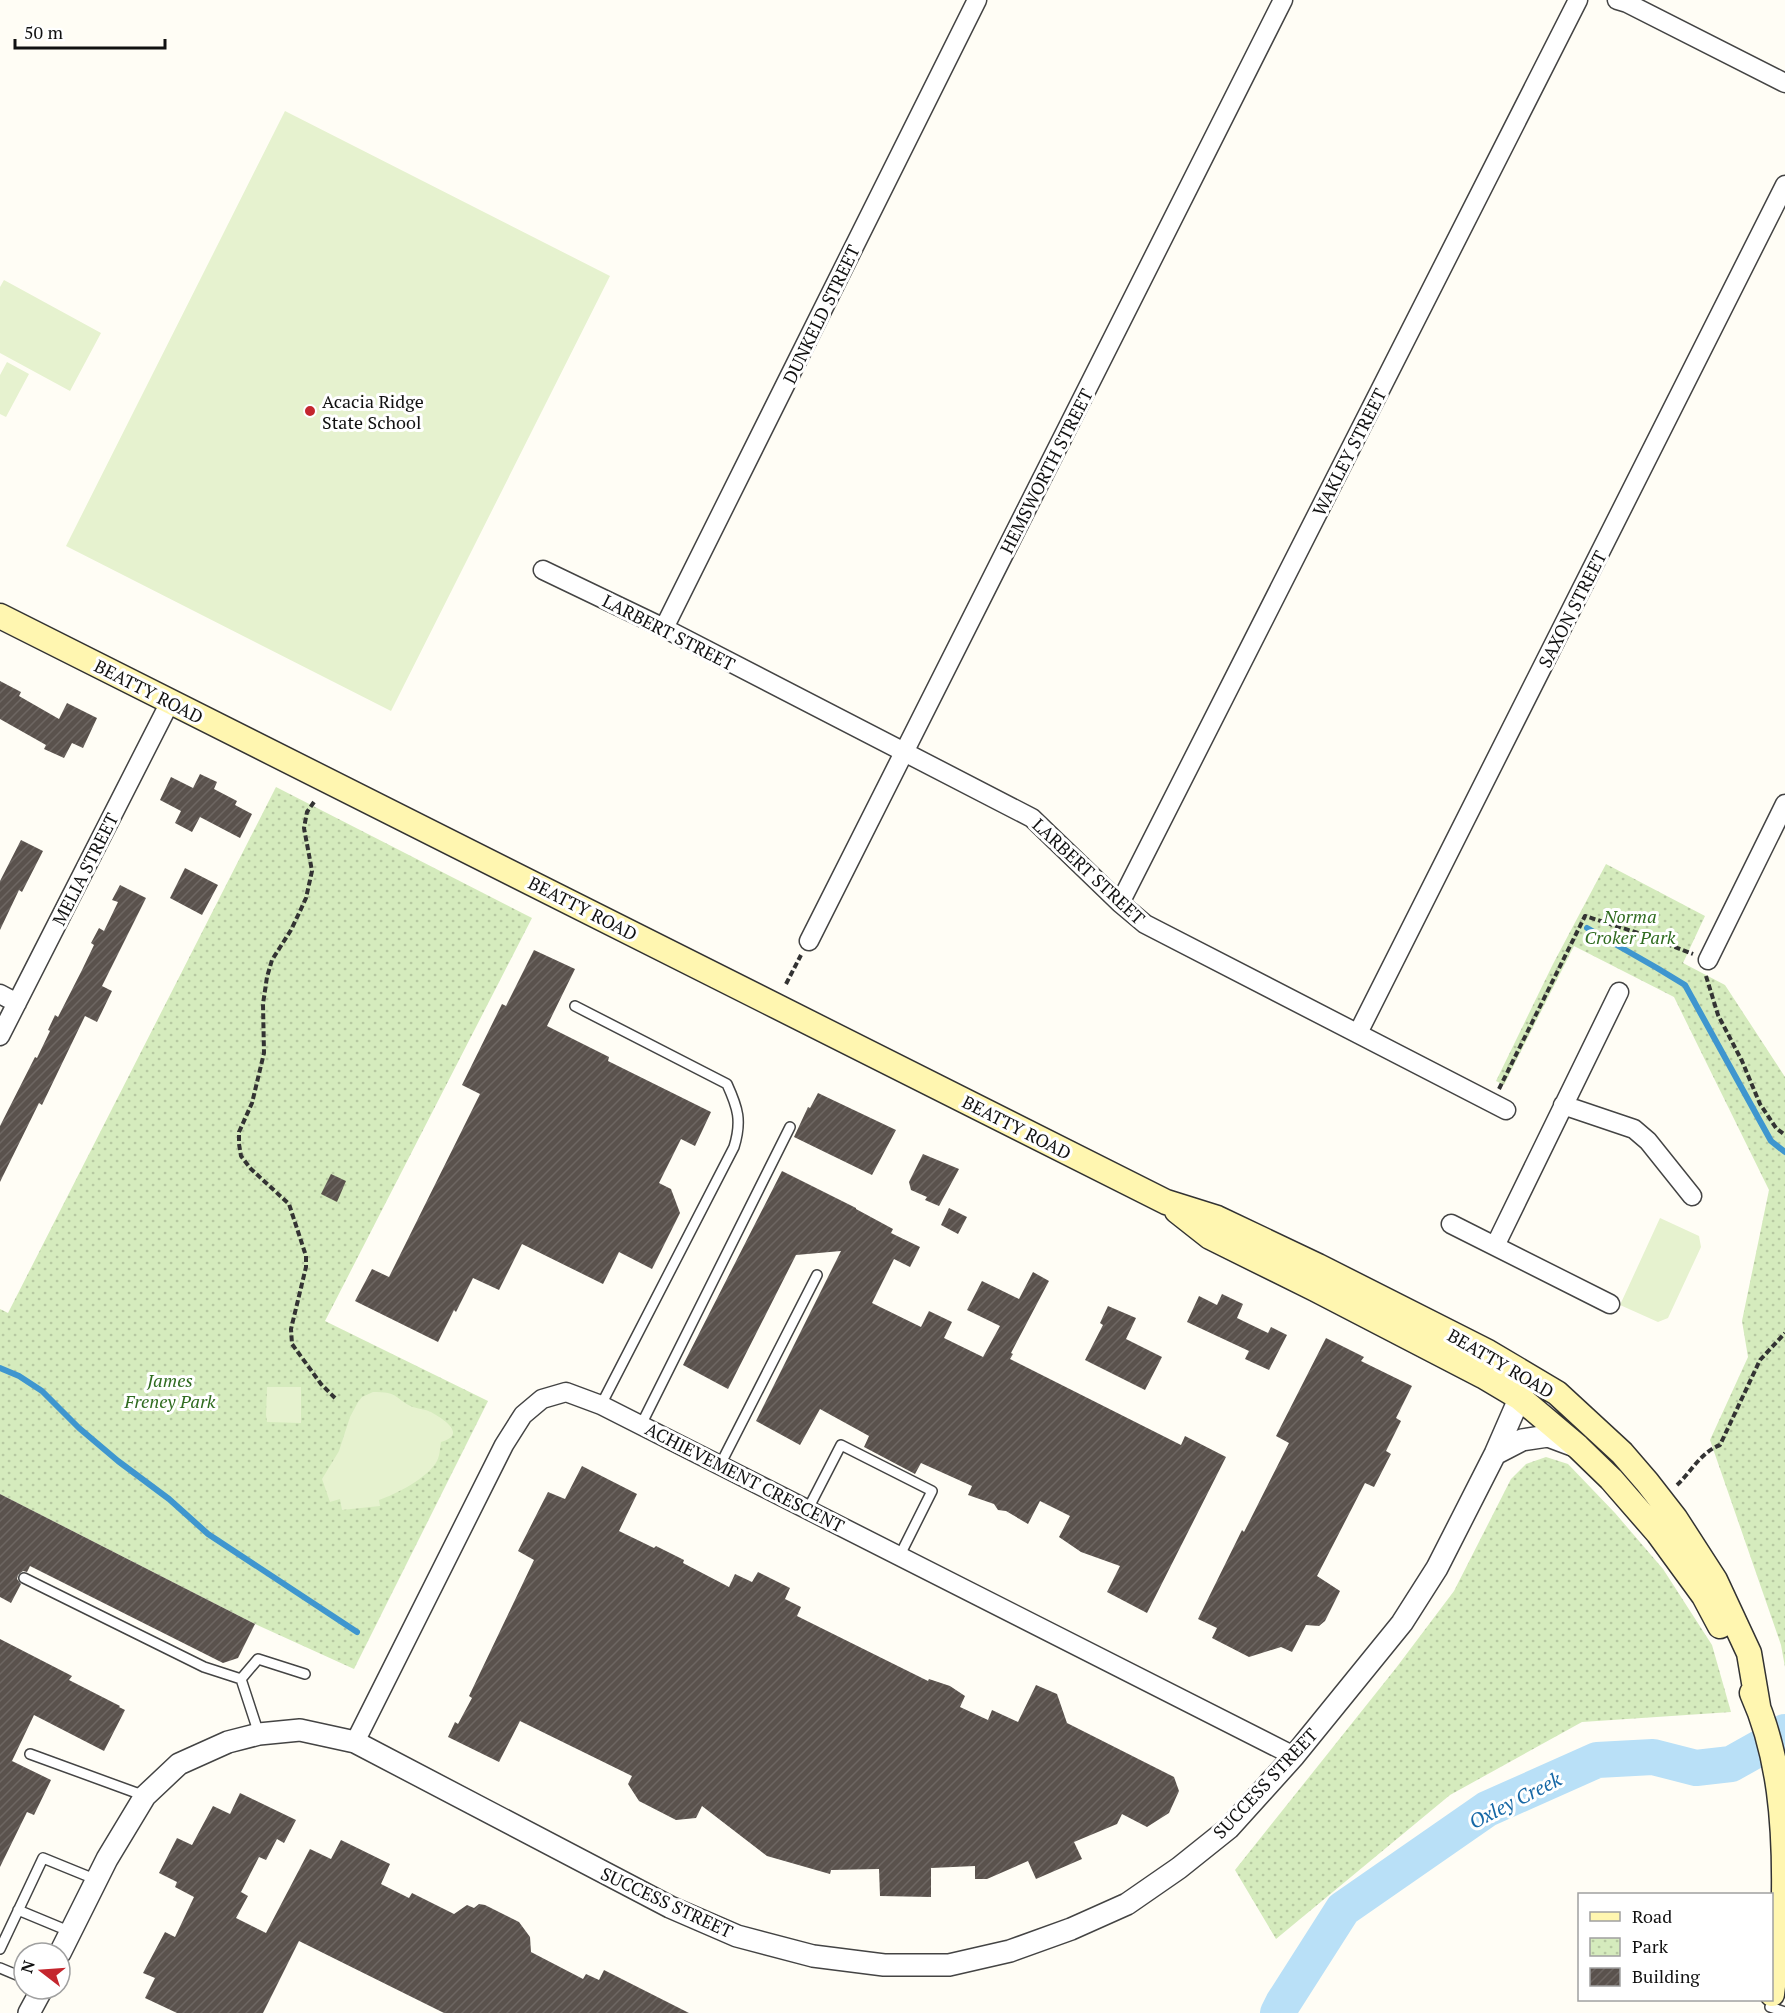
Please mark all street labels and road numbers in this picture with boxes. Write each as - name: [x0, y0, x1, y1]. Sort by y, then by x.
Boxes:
- street label: DUNKELD STREET: [777, 241, 865, 387]
- street label: HEMSWORTH STREET: [994, 384, 1098, 558]
- street label: WAKLEY STREET: [1307, 384, 1391, 520]
- street label: SAXON STREET: [1532, 546, 1612, 672]
- street label: LARBERT STREET: [599, 588, 739, 676]
- street label: BEATTY ROAD: [91, 653, 207, 729]
- street label: MELIA STREET: [46, 809, 124, 929]
- street label: LARBERT STREET: [1028, 813, 1150, 929]
- street label: BEATTY ROAD: [525, 870, 641, 946]
- street label: BEATTY ROAD: [959, 1089, 1075, 1165]
- street label: BEATTY ROAD: [1443, 1323, 1559, 1403]
- street label: ACHIEVEMENT CRESCENT: [642, 1416, 848, 1538]
- street label: SUCCESS STREET: [1207, 1723, 1323, 1843]
- street label: SUCCESS STREET: [597, 1861, 737, 1943]

